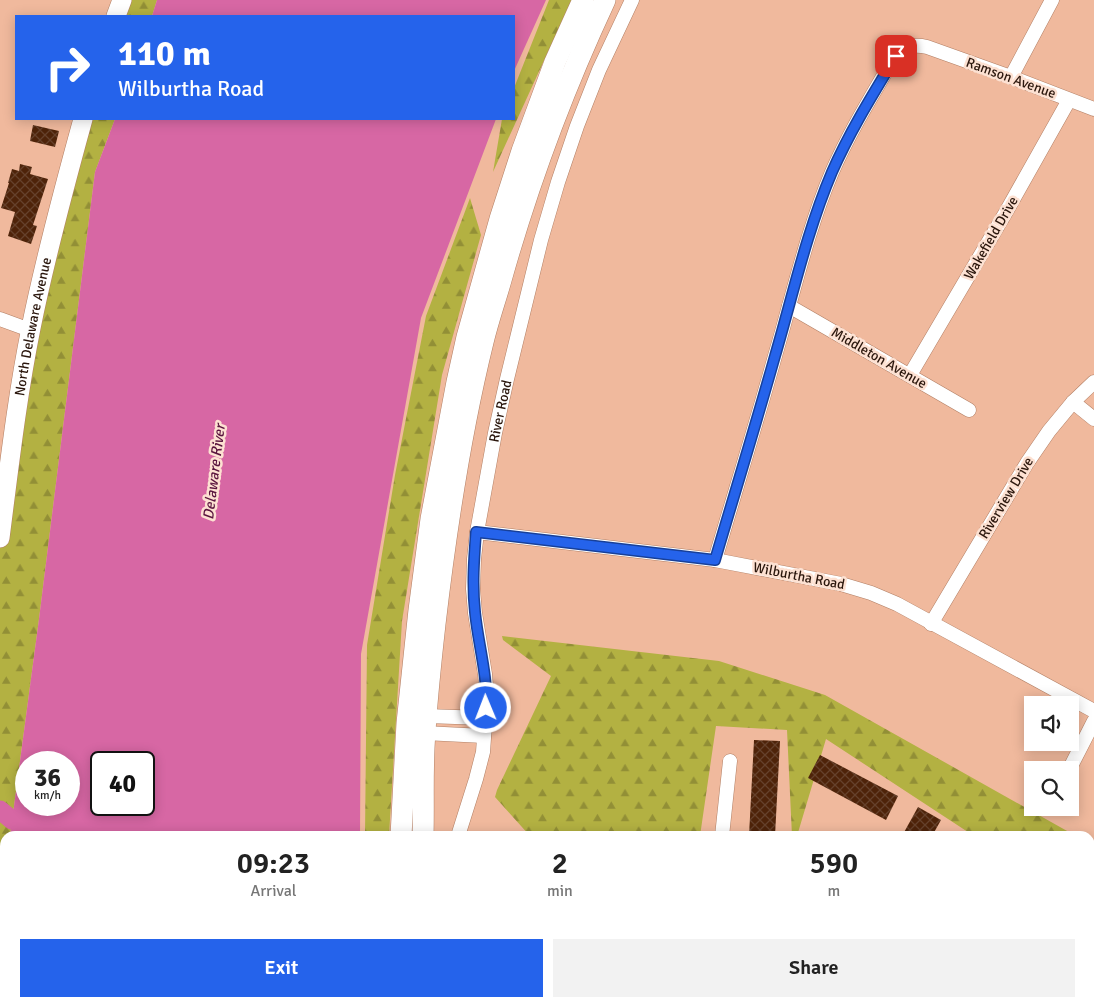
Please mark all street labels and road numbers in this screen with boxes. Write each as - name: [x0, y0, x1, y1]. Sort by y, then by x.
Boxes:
- street label: Ramson Avenue: [964, 54, 1058, 102]
- street label: Wakefield Drive: [960, 193, 1022, 283]
- street label: North Delaware Avenue: [11, 256, 55, 397]
- street label: Middleton Avenue: [828, 324, 930, 392]
- street label: River Road: [485, 378, 515, 444]
- street label: Riverview Drive: [975, 454, 1037, 542]
- street label: Wilburtha Road: [752, 559, 846, 593]

